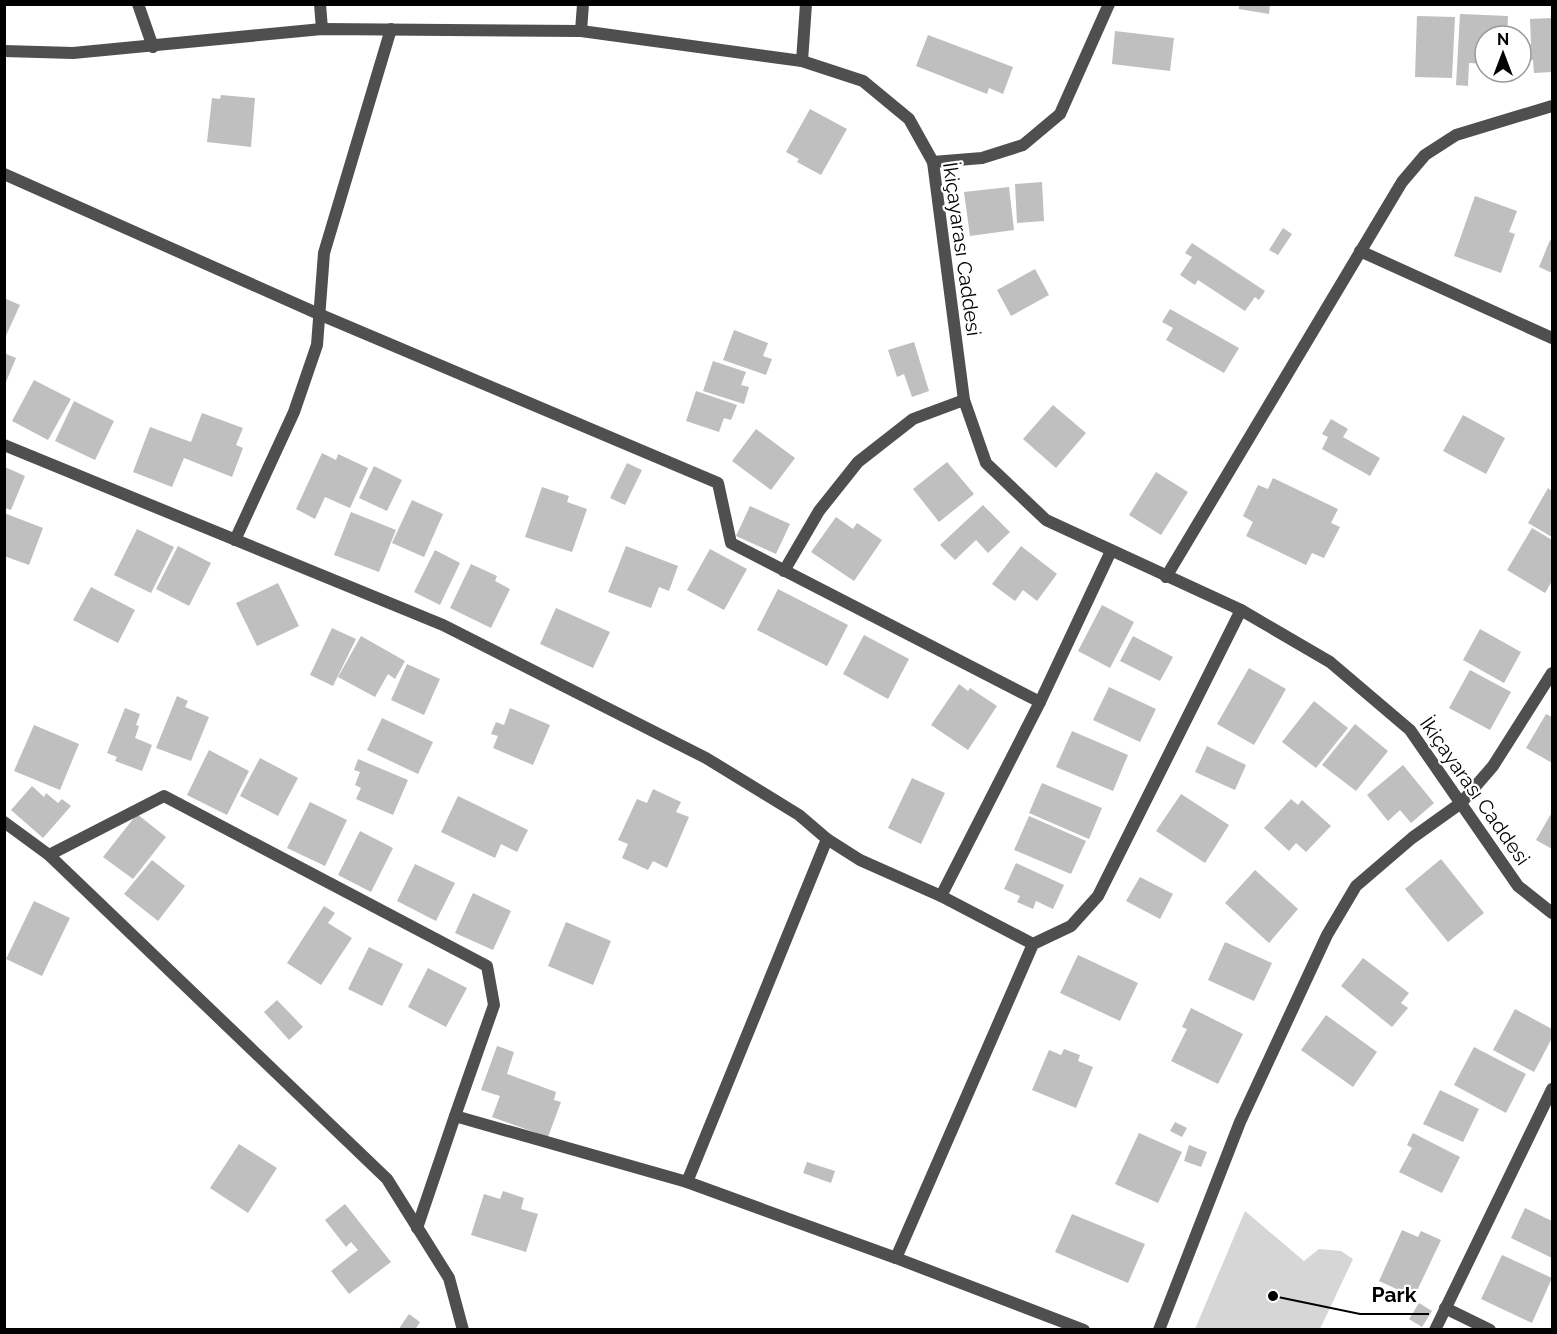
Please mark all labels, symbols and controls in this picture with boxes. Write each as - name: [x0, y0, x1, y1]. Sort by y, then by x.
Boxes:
- north arrow: [1473, 24, 1533, 84]
- text: N: [1497, 30, 1509, 49]
- street label: İkiçayarası Caddesi: [938, 160, 987, 337]
- street label: İkiçayarası Caddesi: [1415, 712, 1536, 870]
- callout: Park: [1360, 1275, 1429, 1314]
- text: Park: [1372, 1282, 1417, 1307]

